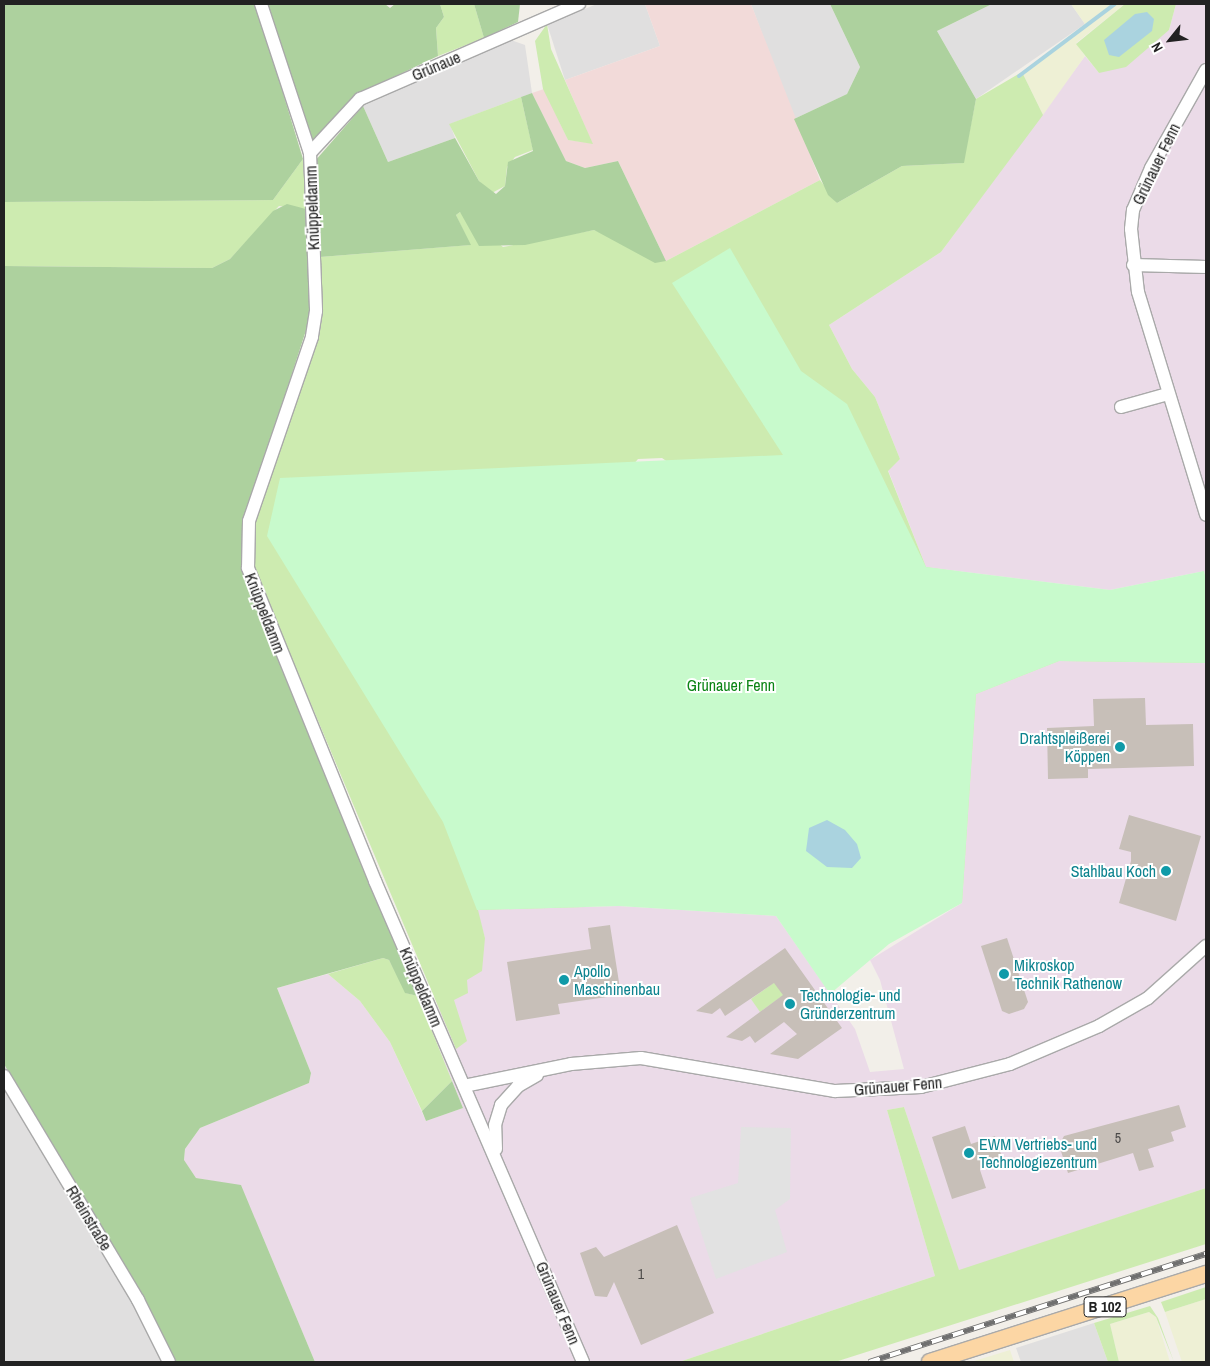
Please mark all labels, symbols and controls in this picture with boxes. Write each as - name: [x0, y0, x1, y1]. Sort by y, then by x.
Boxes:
- north arrow: [1145, 15, 1195, 65]
- text: N: [1147, 39, 1167, 55]
- street label: Grünaue: [409, 47, 463, 85]
- street label: Grünauer Fenn: [1128, 120, 1184, 208]
- street label: Knüppeldamm: [301, 165, 323, 251]
- street label: Knüppeldamm: [241, 570, 289, 656]
- park label: Grünauer Fenn: [687, 675, 775, 695]
- place label: Drahtspleißerei Köppen: [1020, 728, 1110, 766]
- marker: Drahtspleißerei Köppen: [1114, 741, 1126, 753]
- place label: Stahlbau Koch: [1071, 861, 1156, 881]
- marker: Stahlbau Koch: [1160, 865, 1172, 877]
- street label: Knüppeldamm: [396, 944, 446, 1030]
- place label: Mikroskop Technik Rathenow: [1014, 955, 1122, 993]
- place label: Apollo Maschinenbau: [574, 961, 660, 999]
- marker: Mikroskop Technik Rathenow: [998, 968, 1010, 980]
- marker: Apollo Maschinenbau: [558, 974, 570, 986]
- place label: Technologie- und Gründerzentrum: [800, 985, 901, 1023]
- marker: Technologie- und Gründerzentrum: [784, 998, 796, 1010]
- street label: Grünauer Fenn: [853, 1073, 943, 1099]
- house number: 5: [1115, 1130, 1121, 1146]
- place label: EWM Vertriebs- und Technologiezentrum: [979, 1134, 1097, 1172]
- marker: EWM Vertriebs- und Technologiezentrum: [963, 1147, 975, 1159]
- street label: Rheinstraße: [62, 1182, 116, 1254]
- street label: Grünauer Fenn: [532, 1259, 584, 1347]
- house number: 1: [638, 1266, 644, 1282]
- road number: B 102: [1082, 1294, 1128, 1320]

